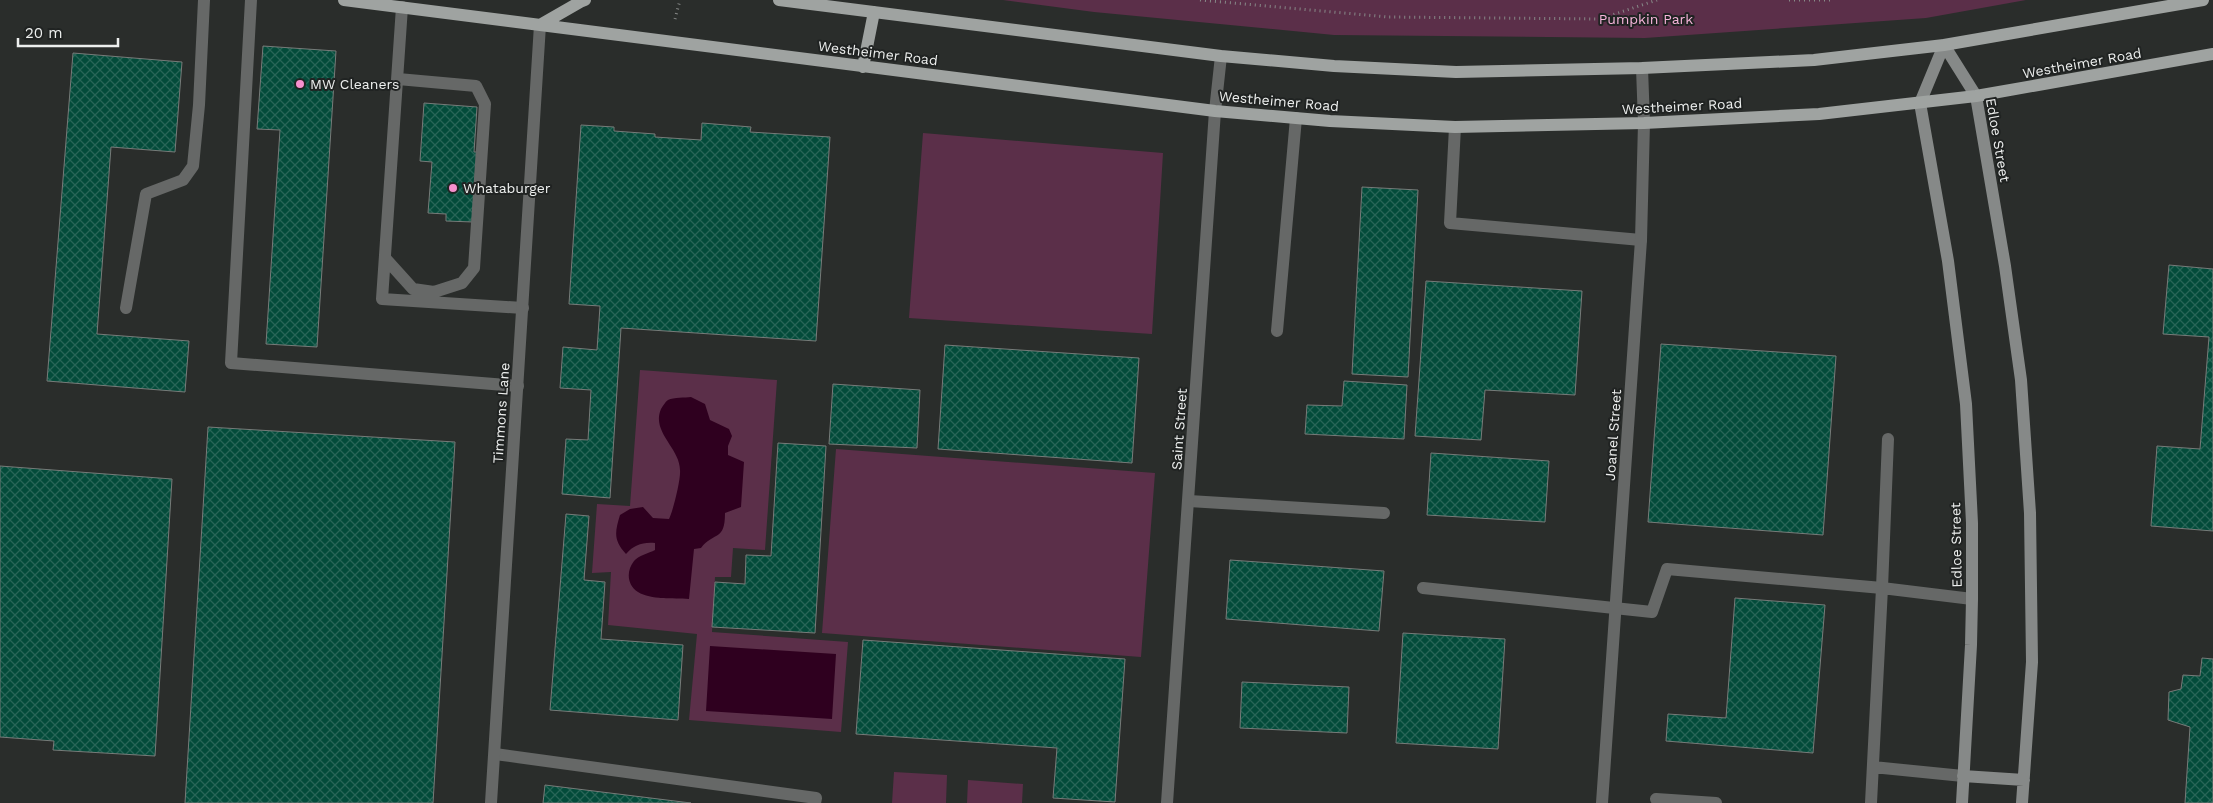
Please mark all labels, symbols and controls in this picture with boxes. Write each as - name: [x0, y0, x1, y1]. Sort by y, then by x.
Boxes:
- park label: Pumpkin Park: [1599, 11, 1693, 27]
- scale bar: [18, 15, 118, 47]
- text: 20 m: [25, 24, 63, 42]
- street label: Westheimer Road: [817, 38, 939, 68]
- street label: Westheimer Road: [2021, 45, 2143, 81]
- place label: MW Cleaners: [310, 76, 399, 92]
- marker: MW Cleaners: [294, 78, 306, 90]
- street label: Westheimer Road: [1218, 88, 1340, 114]
- street label: Westheimer Road: [1621, 95, 1743, 117]
- street label: Edloe Street: [1983, 97, 2013, 183]
- place label: Whataburger: [463, 180, 551, 196]
- marker: Whataburger: [447, 182, 459, 194]
- street label: Timmons Lane: [490, 362, 512, 464]
- street label: Saint Street: [1168, 388, 1190, 470]
- street label: Joanel Street: [1602, 389, 1624, 481]
- street label: Edloe Street: [1947, 502, 1965, 588]

